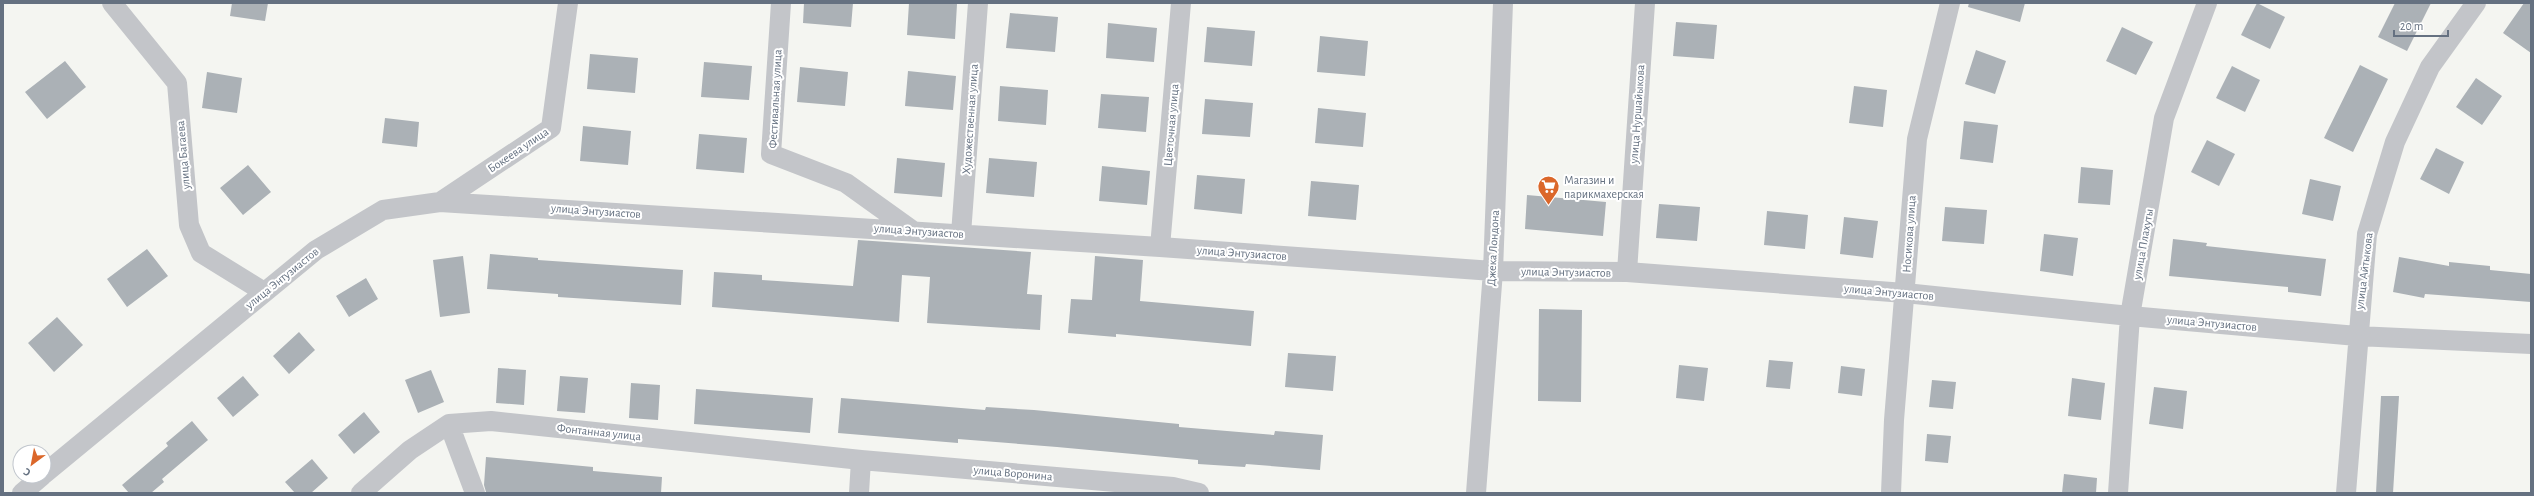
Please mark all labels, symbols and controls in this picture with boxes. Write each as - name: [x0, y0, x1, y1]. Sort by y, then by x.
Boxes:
- scale bar: [2394, 12, 2448, 38]
- text: 20 m: [2400, 20, 2423, 32]
- street label: Фестивальная улица: [766, 49, 785, 149]
- street label: Художественная улица: [960, 63, 981, 175]
- street label: улица Нуршайыкова: [1627, 64, 1647, 165]
- street label: Цветочная улица: [1161, 83, 1182, 167]
- street label: улица Багаева: [174, 120, 193, 191]
- street label: Бокеева улица: [485, 125, 552, 176]
- supermarket icon: Магазин и парикмахерская: [1535, 174, 1561, 207]
- place label: Магазин и парикмахерская: [1564, 174, 1644, 200]
- street label: Носикова улица: [1900, 194, 1919, 273]
- street label: улица Энтузиастов: [550, 202, 642, 221]
- street label: улица Плахуты: [2131, 208, 2156, 282]
- street label: Джека Лондона: [1485, 209, 1501, 286]
- street label: улица Энтузиастов: [873, 222, 965, 241]
- street label: улица Айтыкова: [2353, 231, 2376, 311]
- street label: улица Энтузиастов: [1196, 244, 1288, 263]
- street label: улица Энтузиастов: [242, 245, 322, 312]
- street label: улица Энтузиастов: [1520, 265, 1612, 280]
- street label: улица Энтузиастов: [1843, 282, 1935, 303]
- street label: улица Энтузиастов: [2166, 313, 2258, 334]
- street label: Фонтанная улица: [556, 422, 642, 443]
- north arrow: [12, 444, 52, 484]
- street label: улица Воронина: [972, 463, 1054, 483]
- text: С: [21, 466, 32, 478]

